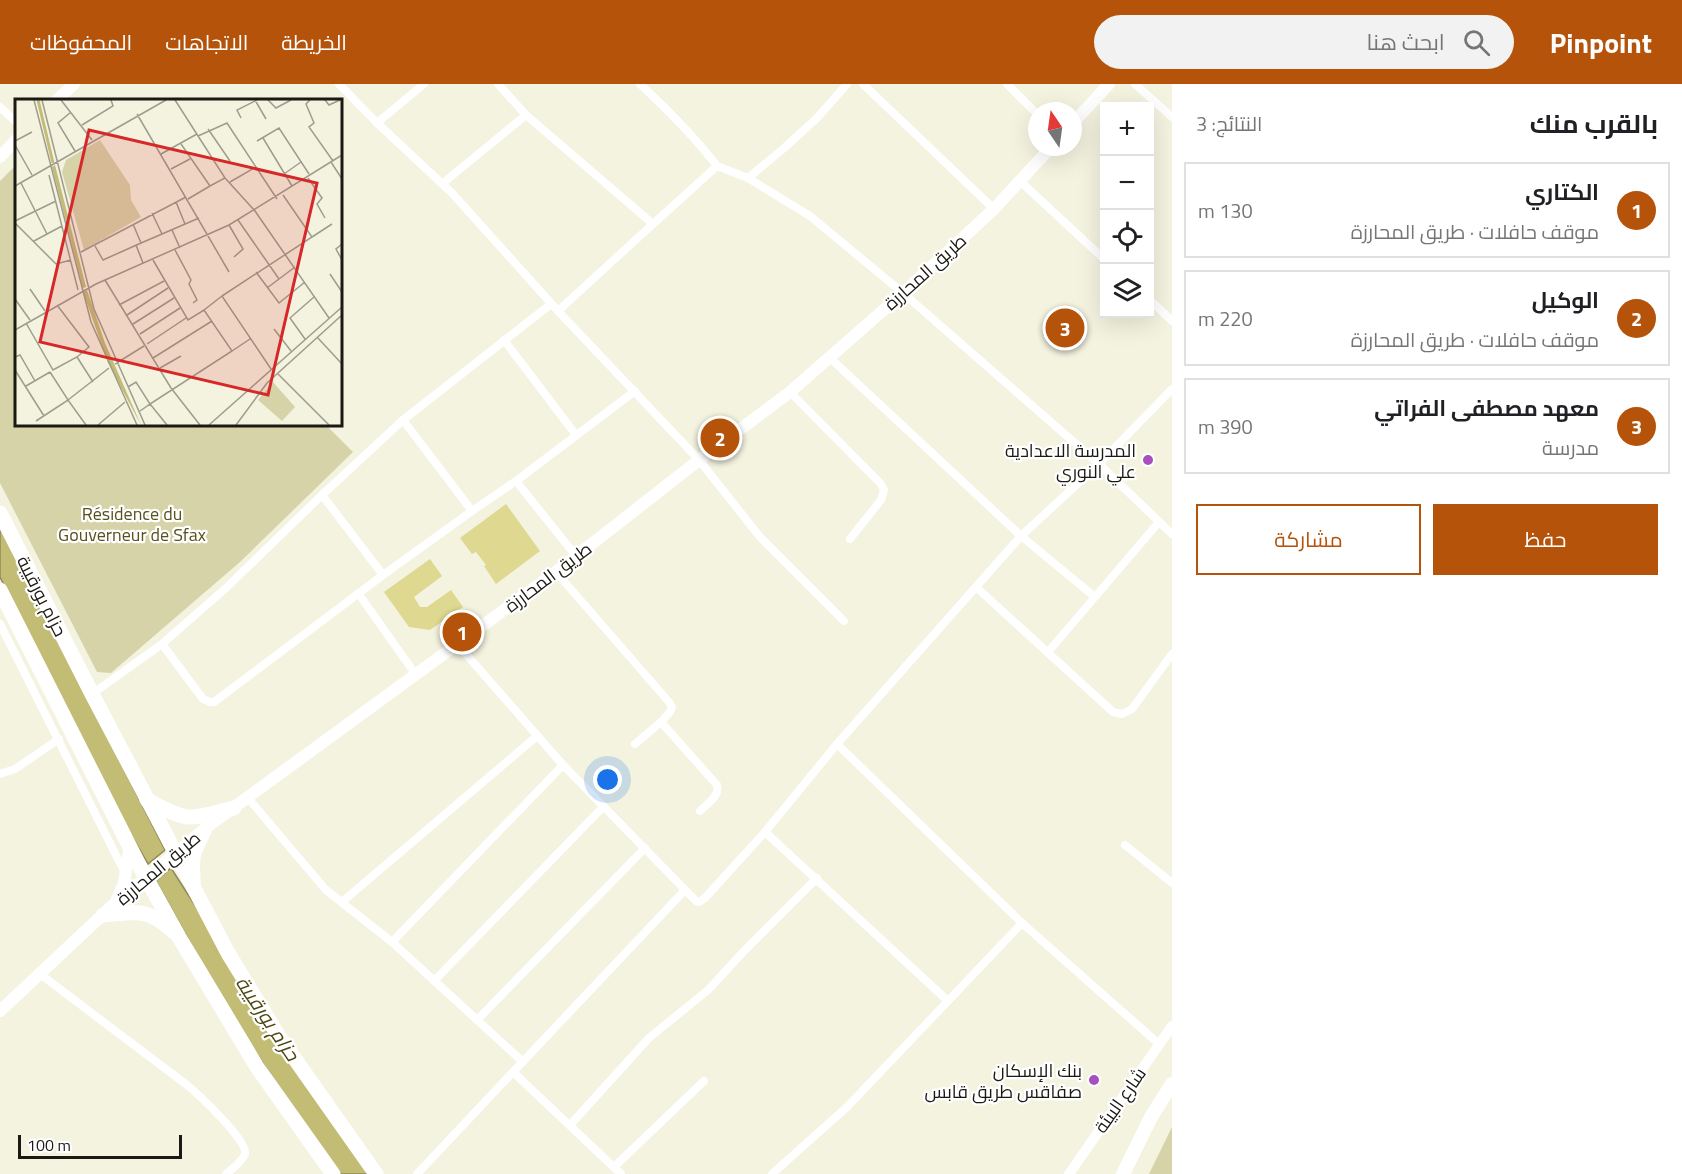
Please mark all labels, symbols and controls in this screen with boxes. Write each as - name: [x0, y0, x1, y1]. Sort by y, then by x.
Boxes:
- search box: [1094, 15, 1514, 69]
- text: Pinpoint: [1550, 21, 1652, 64]
- text: ابحث هنا: [1366, 25, 1445, 59]
- text: المحفوظات: [30, 26, 132, 58]
- text: الاتجاهات: [165, 26, 248, 58]
- text: الخريطة: [281, 26, 347, 58]
- icon: search: [1460, 26, 1493, 59]
- inset map: [15, 99, 342, 426]
- north arrow: [1028, 102, 1082, 156]
- map controls: [1100, 102, 1154, 318]
- button: +: [1100, 102, 1154, 156]
- text: بالقرب منك: [1530, 104, 1658, 143]
- text: النتائج: 3: [1196, 108, 1262, 139]
- button: −: [1100, 156, 1154, 210]
- text: الكتاري: [1525, 175, 1599, 209]
- text: 130 m: [1198, 195, 1253, 226]
- text: 1: [1631, 195, 1642, 226]
- button: locate: [1100, 210, 1154, 264]
- text: موقف حافلات · طريق المحارزة: [1351, 216, 1599, 247]
- street label: طريق المحارزة: [878, 227, 972, 317]
- button: layers: [1100, 264, 1154, 318]
- text: الوكيل: [1532, 283, 1599, 317]
- text: 220 m: [1198, 303, 1253, 334]
- text: 2: [1631, 303, 1642, 334]
- pin: 3: [1046, 306, 1084, 350]
- text: موقف حافلات · طريق المحارزة: [1351, 324, 1599, 355]
- text: معهد مصطفى الفراتي: [1374, 391, 1599, 425]
- text: 390 m: [1198, 411, 1253, 442]
- text: 3: [1631, 411, 1642, 442]
- pin: 2: [700, 416, 740, 460]
- text: مدرسة: [1542, 432, 1599, 463]
- place label: المدرسة الاعدادية علي النوري: [1005, 437, 1136, 486]
- marker: المدرسة الاعدادية علي النوري: [1141, 453, 1155, 467]
- park label: Résidence du Gouverneur de Sfax: [58, 500, 206, 548]
- button: مشاركة: [1196, 504, 1421, 575]
- button: حفظ: [1433, 504, 1658, 575]
- street label: طريق المحارزة: [499, 535, 597, 619]
- street label: حزام بورقيبة: [10, 551, 74, 641]
- pin: 1: [442, 610, 482, 654]
- your location: [593, 765, 622, 794]
- street label: طريق المحارزة: [110, 824, 206, 912]
- water label: حزام بورقيبة: [228, 969, 308, 1068]
- place label: بنك الإسكان صفاقس طريق قابس: [925, 1057, 1082, 1105]
- street label: شارع البيئة: [1087, 1062, 1153, 1138]
- marker: بنك الإسكان صفاقس طريق قابس: [1087, 1073, 1101, 1087]
- scale bar: [18, 1132, 182, 1160]
- text: 100 m: [27, 1133, 71, 1157]

